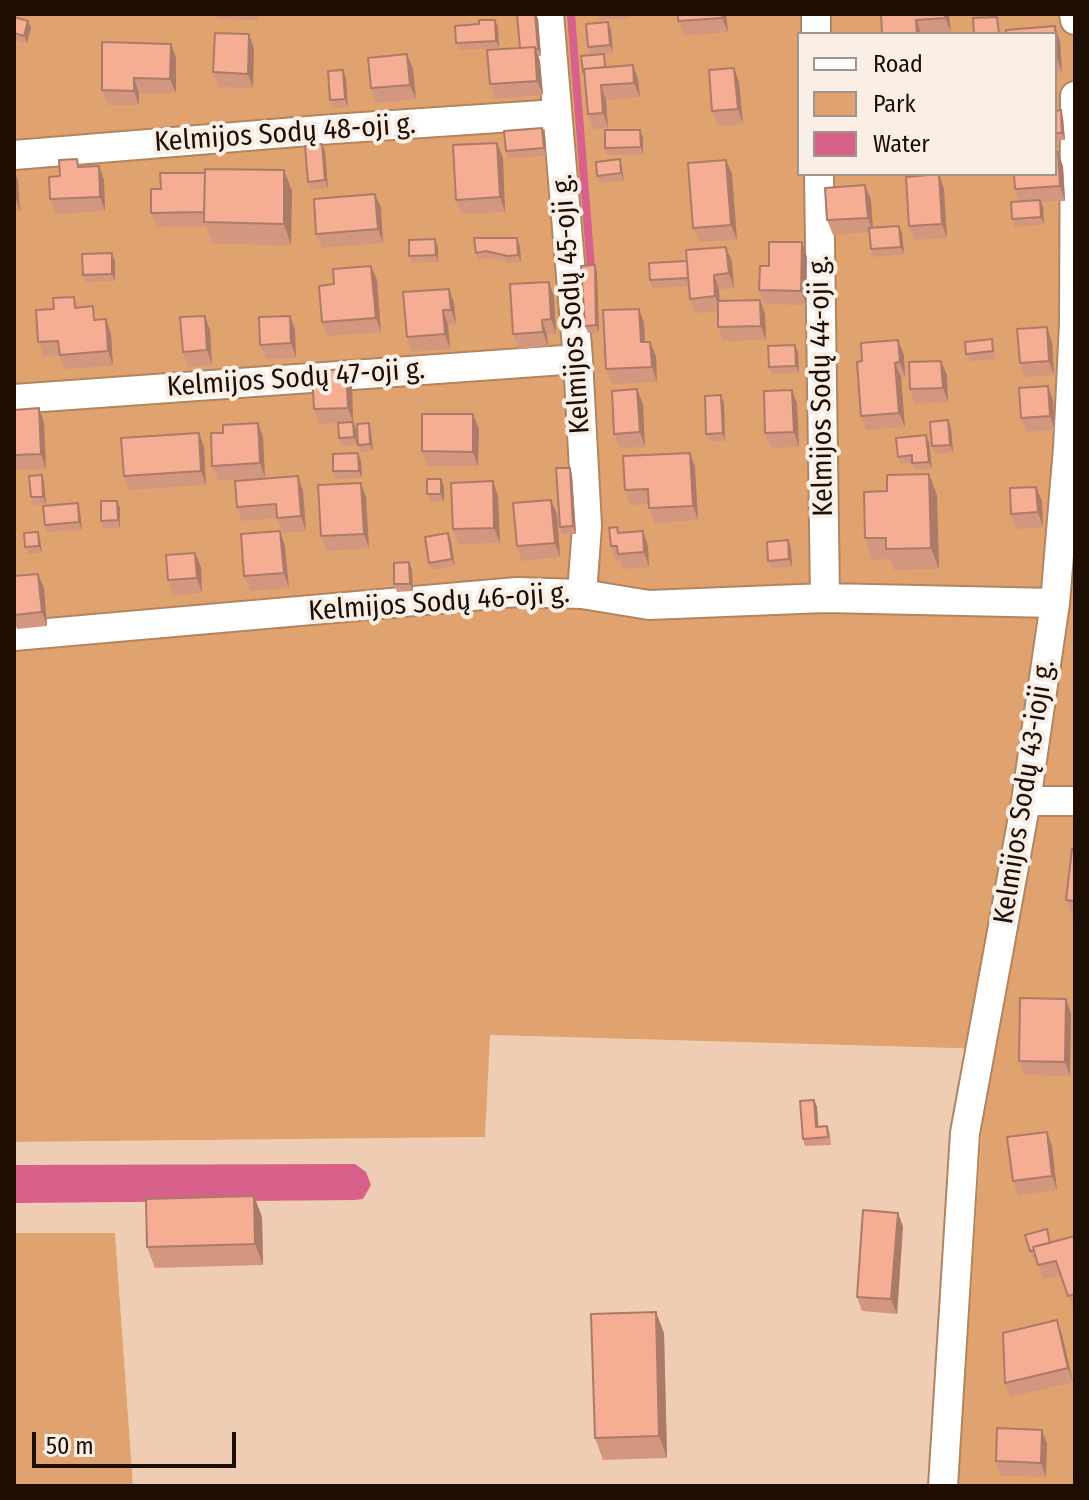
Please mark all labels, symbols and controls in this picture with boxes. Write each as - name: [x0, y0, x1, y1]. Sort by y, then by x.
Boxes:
- legend: [797, 32, 1057, 176]
- text: Road: [873, 50, 923, 78]
- text: Park: [873, 90, 916, 118]
- street label: Kelmijos Sodų 48-oji g.: [153, 108, 417, 160]
- text: Water: [873, 130, 930, 158]
- street label: Kelmijos Sodų 45-oji g.: [546, 173, 598, 435]
- street label: Kelmijos Sodų 44-oji g.: [803, 255, 841, 517]
- street label: Kelmijos Sodų 47-oji g.: [166, 353, 426, 405]
- street label: Kelmijos Sodų 46-oji g.: [307, 577, 571, 629]
- street label: Kelmijos Sodų 43-ioji g.: [988, 657, 1062, 927]
- scale bar: [36, 1416, 240, 1466]
- text: 50 m: [46, 1432, 94, 1460]

